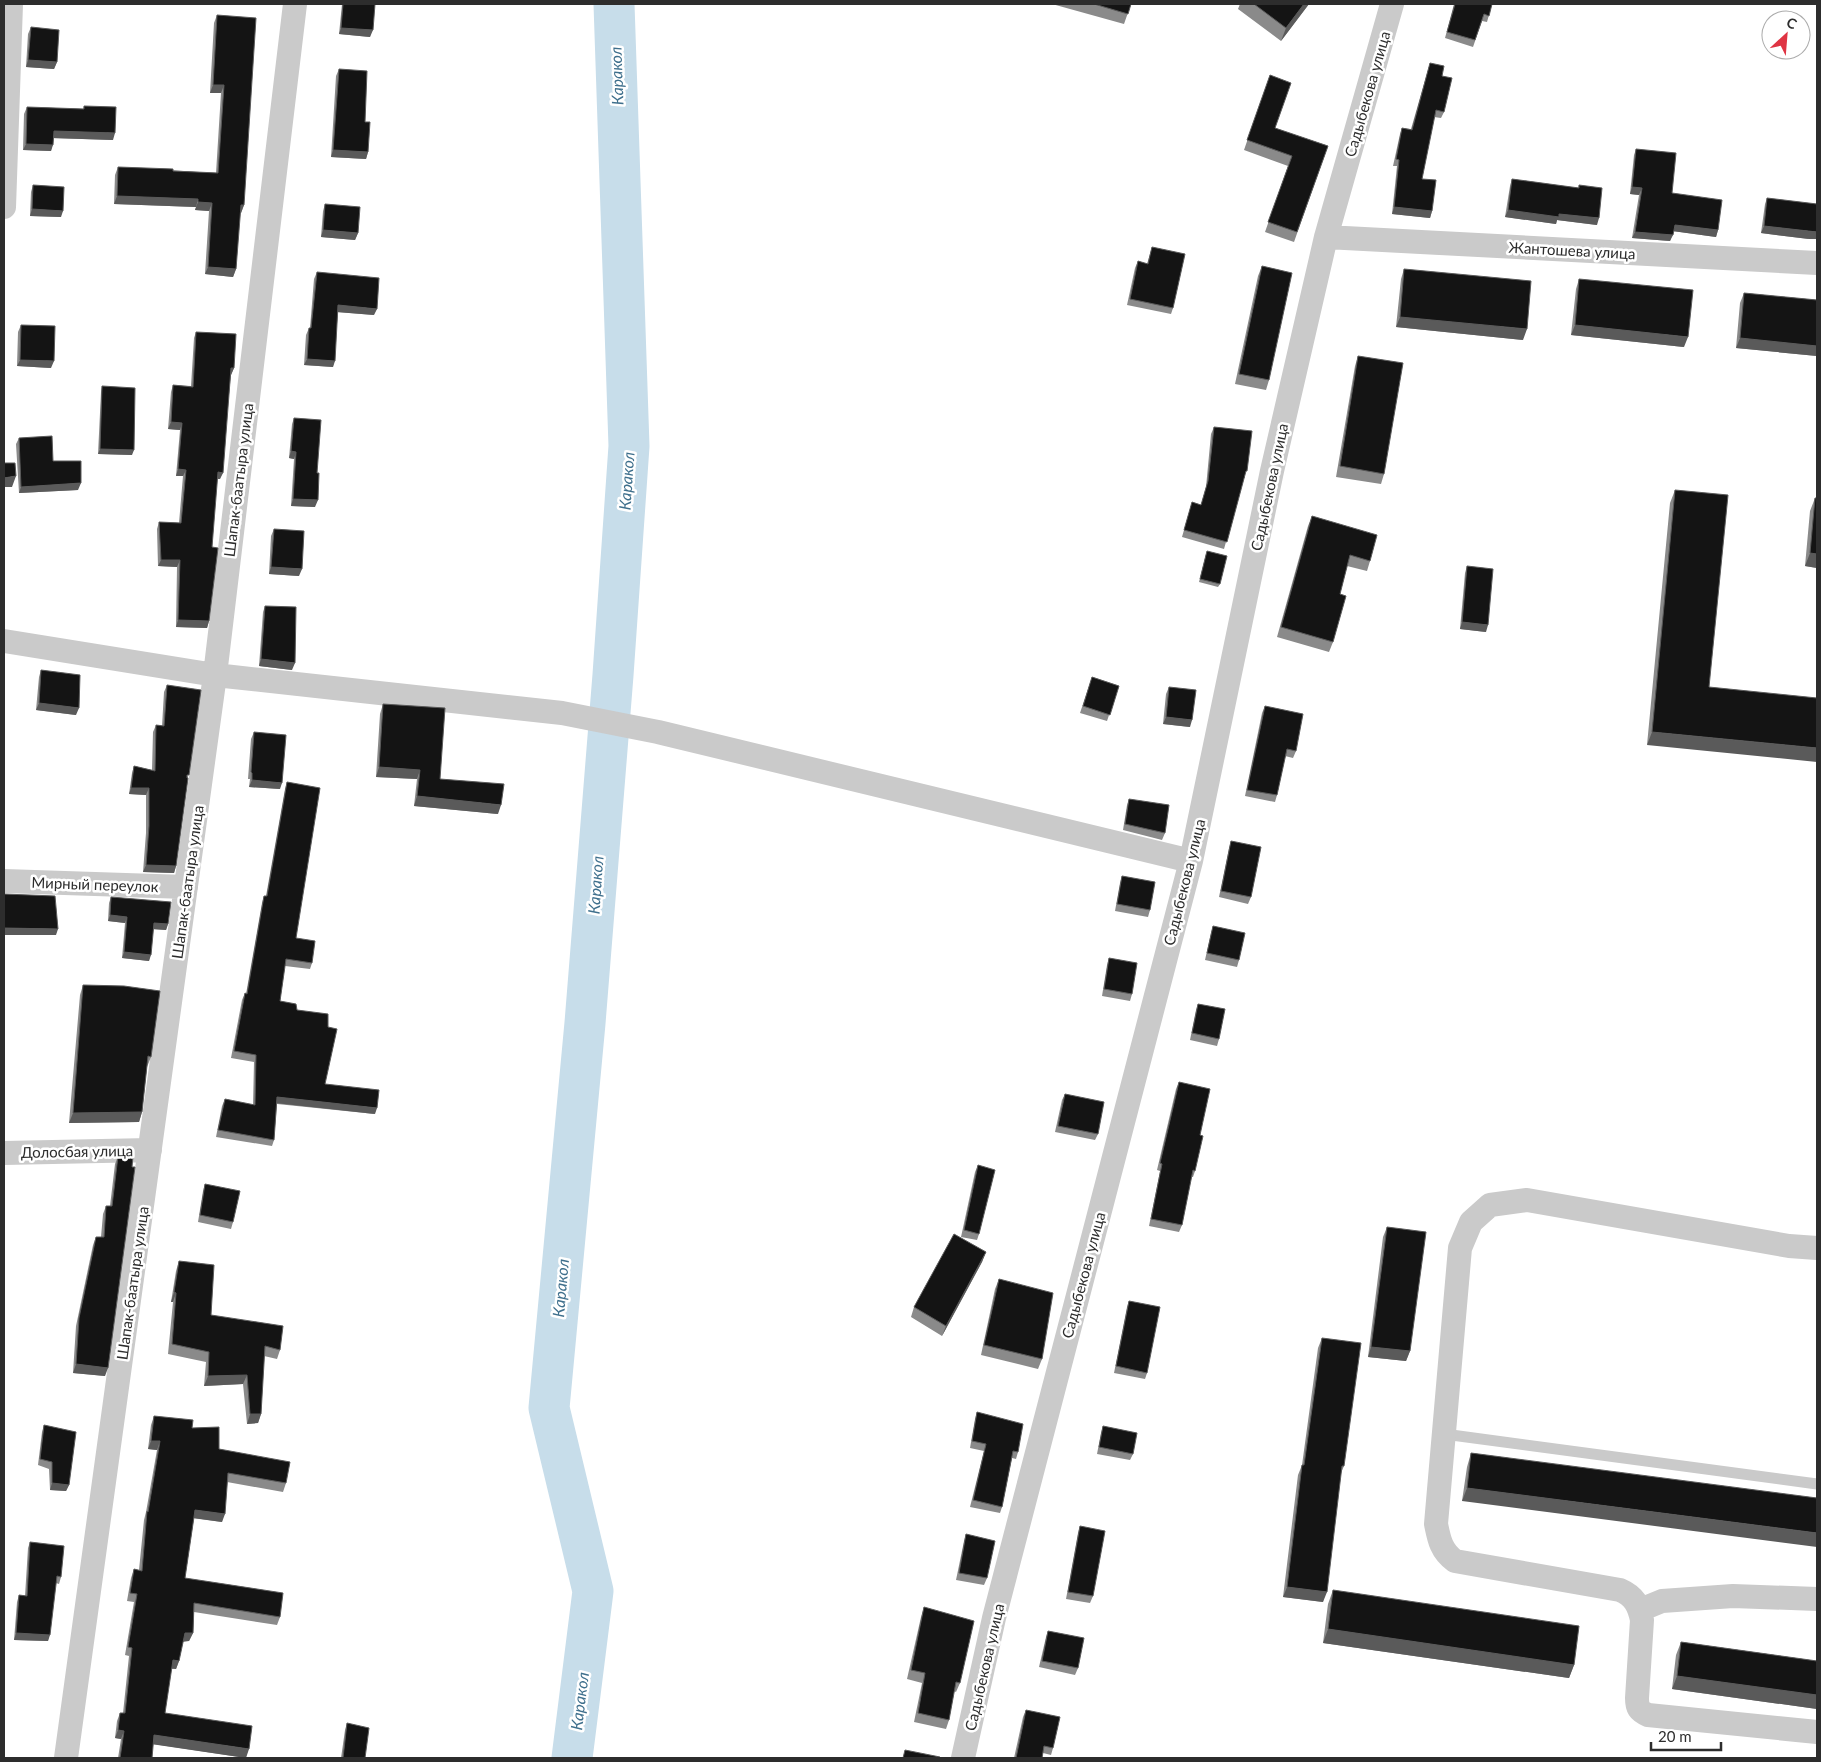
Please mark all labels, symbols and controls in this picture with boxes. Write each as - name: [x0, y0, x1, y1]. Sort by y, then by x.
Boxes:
- north arrow: [1761, 10, 1811, 60]
- text: С: [1784, 13, 1800, 33]
- street label: Садыбекова улица: [1340, 29, 1394, 159]
- water label: Каракол: [605, 46, 627, 106]
- street label: Жантошева улица: [1508, 238, 1636, 262]
- street label: Шапак-баатыра улица: [220, 402, 256, 558]
- street label: Садыбекова улица: [1247, 422, 1291, 552]
- water label: Каракол: [614, 451, 638, 511]
- street label: Шапак-баатыра улица: [167, 804, 207, 960]
- street label: Садыбекова улица: [1160, 817, 1208, 947]
- water label: Каракол: [583, 855, 607, 915]
- street label: Мирный переулок: [31, 873, 159, 895]
- street label: Долосбая улица: [21, 1141, 133, 1161]
- street label: Шапак-баатыра улица: [112, 1205, 152, 1361]
- street label: Садыбекова улица: [1057, 1210, 1109, 1340]
- water label: Каракол: [548, 1258, 572, 1318]
- street label: Садыбекова улица: [961, 1602, 1007, 1732]
- water label: Каракол: [566, 1671, 592, 1731]
- scale bar: [1651, 1720, 1721, 1752]
- text: 20 m: [1658, 1727, 1692, 1745]

